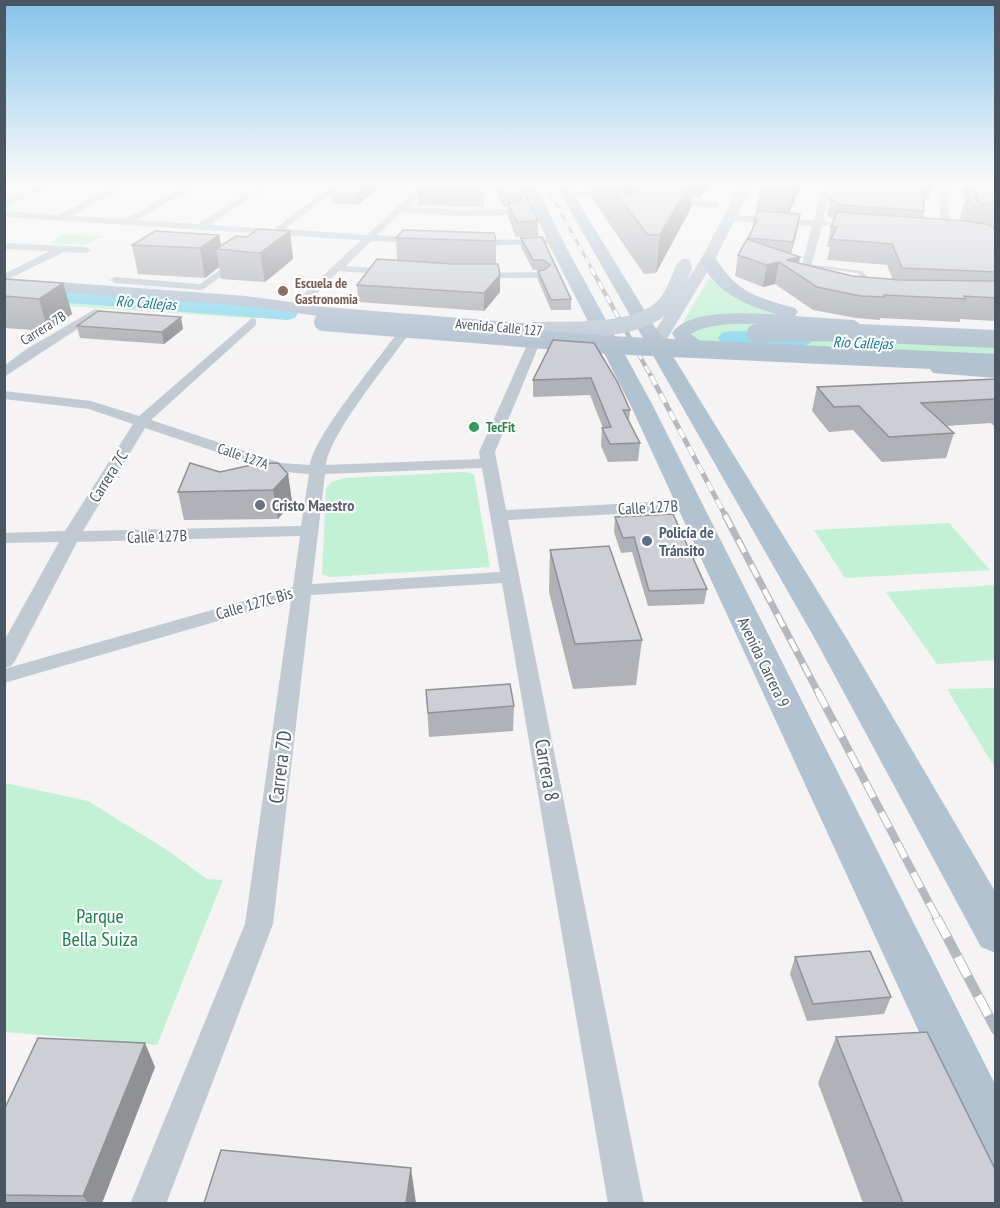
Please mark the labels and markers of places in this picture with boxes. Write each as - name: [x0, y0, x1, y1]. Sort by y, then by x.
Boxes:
- place label: Escuela de Gastronomia: [295, 274, 358, 308]
- marker: Escuela de Gastronomia: [276, 284, 290, 298]
- place label: TecFit: [486, 418, 515, 436]
- marker: TecFit: [467, 420, 481, 434]
- place label: Cristo Maestro: [272, 495, 354, 515]
- marker: Cristo Maestro: [253, 498, 267, 512]
- place label: Policía de Tránsito: [659, 522, 714, 560]
- marker: Policía de Tránsito: [640, 534, 654, 548]

